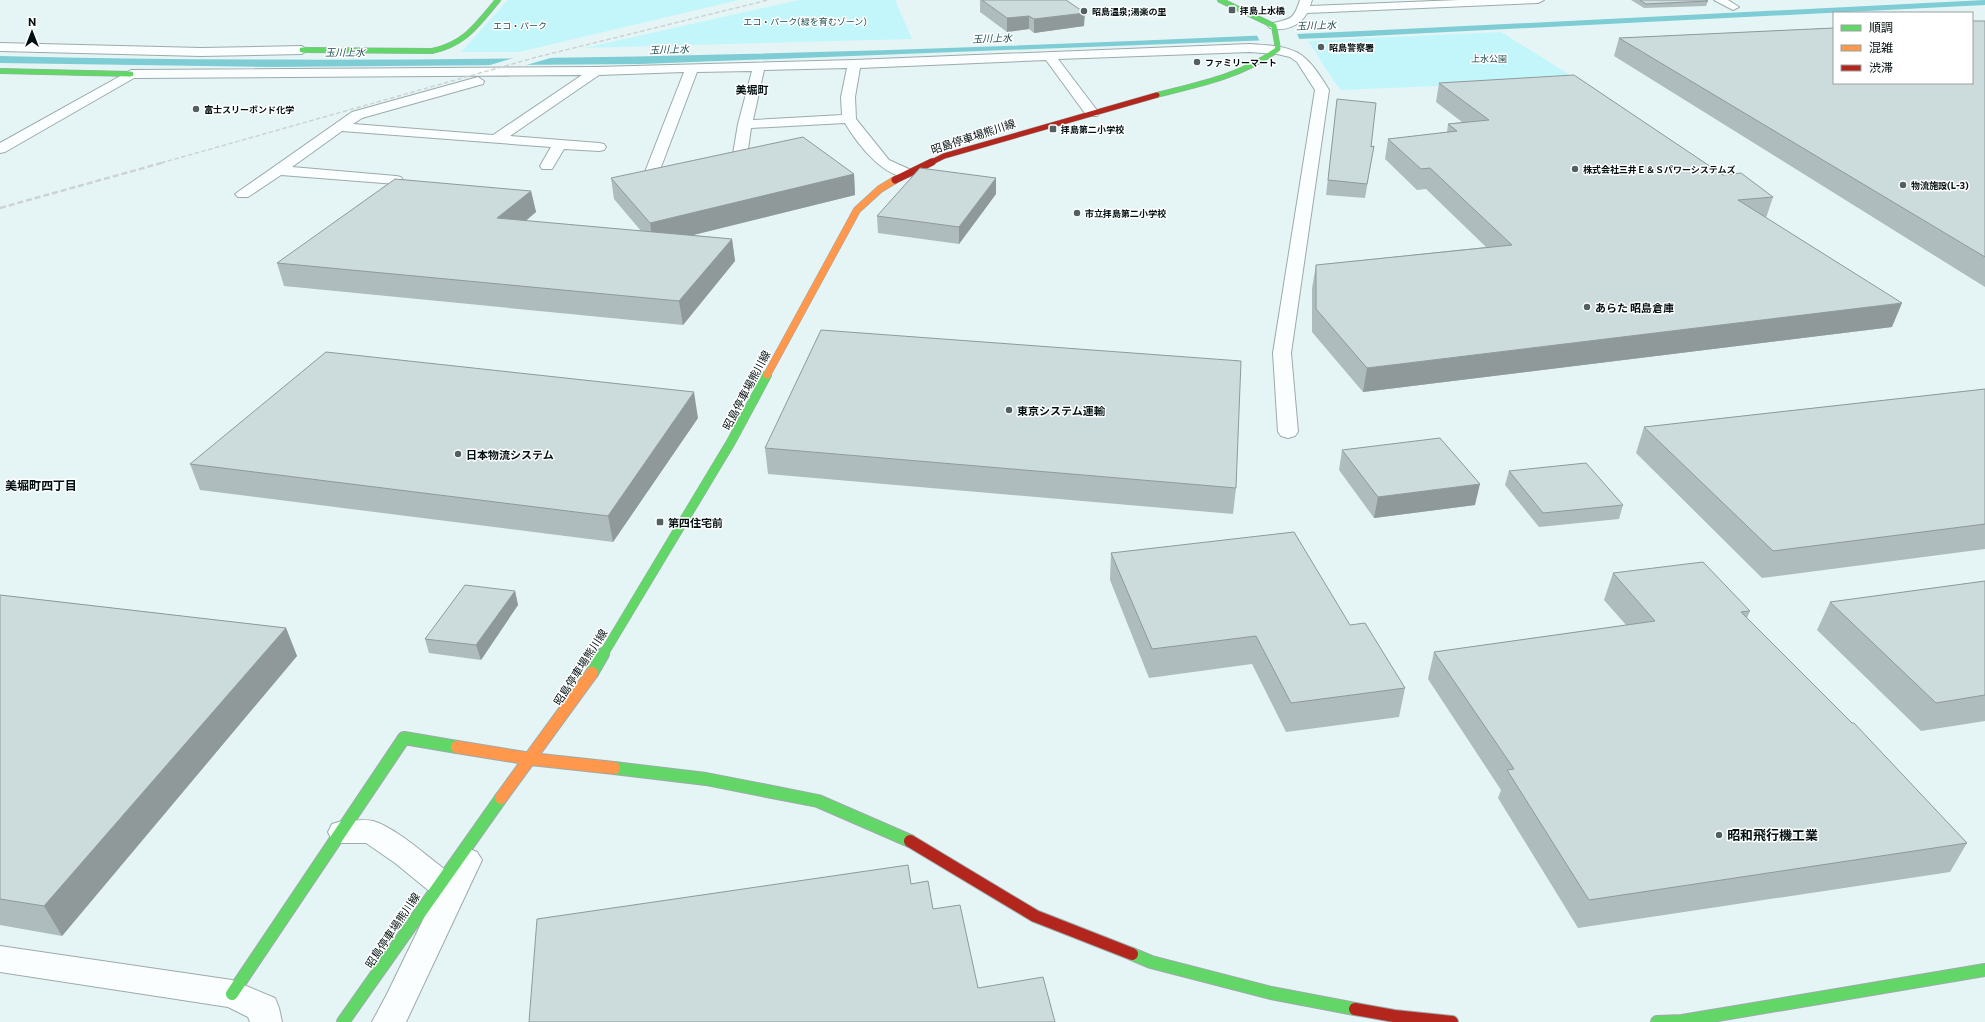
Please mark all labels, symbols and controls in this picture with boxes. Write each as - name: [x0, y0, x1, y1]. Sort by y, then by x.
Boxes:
- marker: 拝島上水橋: [1227, 5, 1237, 15]
- place label: 拝島上水橋: [1239, 5, 1285, 16]
- marker: 昭島温泉;湯楽の里: [1079, 6, 1089, 16]
- place label: 昭島温泉;湯楽の里: [1092, 6, 1166, 17]
- north arrow: [12, 12, 52, 52]
- legend: [1833, 12, 1973, 84]
- text: N: [28, 15, 36, 28]
- park label: エコ・パーク(緑を育むゾーン): [743, 16, 867, 27]
- water label: 玉川上水: [1296, 18, 1337, 32]
- park label: エコ・パーク: [493, 20, 547, 31]
- text: 順調: [1869, 20, 1893, 34]
- water label: 玉川上水: [972, 31, 1013, 45]
- text: 混雑: [1869, 40, 1893, 54]
- water label: 玉川上水: [649, 42, 690, 56]
- marker: 昭島警察署: [1316, 42, 1326, 52]
- place label: 昭島警察署: [1329, 42, 1374, 53]
- water label: 玉川上水: [325, 46, 366, 58]
- park label: 上水公園: [1471, 53, 1507, 64]
- marker: ファミリーマート: [1192, 57, 1202, 67]
- place label: ファミリーマート: [1205, 57, 1277, 68]
- text: 渋滞: [1869, 60, 1893, 74]
- district label: 美堀町: [736, 83, 769, 96]
- marker: 富士スリーボンド化学: [191, 104, 201, 114]
- place label: 富士スリーボンド化学: [204, 104, 294, 115]
- street label: 昭島停車場熊川線: [929, 116, 1017, 156]
- marker: 拝島第二小学校: [1048, 124, 1058, 134]
- place label: 拝島第二小学校: [1060, 124, 1125, 135]
- marker: 株式会社三井Ｅ＆Ｓパワーシステムズ: [1570, 164, 1580, 174]
- place label: 株式会社三井Ｅ＆Ｓパワーシステムズ: [1583, 164, 1736, 175]
- marker: 物流施設(L-3): [1898, 180, 1908, 190]
- place label: 物流施設(L-3): [1911, 180, 1969, 191]
- marker: 市立拝島第二小学校: [1072, 208, 1082, 218]
- place label: 市立拝島第二小学校: [1085, 208, 1167, 219]
- place label: あらた 昭島倉庫: [1595, 301, 1674, 314]
- marker: あらた 昭島倉庫: [1582, 302, 1592, 312]
- street label: 昭島停車場熊川線: [720, 348, 772, 432]
- place label: 東京システム運輸: [1017, 404, 1106, 417]
- marker: 東京システム運輸: [1004, 405, 1014, 415]
- place label: 日本物流システム: [466, 448, 554, 461]
- marker: 日本物流システム: [453, 449, 463, 459]
- district label: 美堀町四丁目: [5, 478, 77, 492]
- place label: 第四住宅前: [668, 516, 723, 529]
- marker: 第四住宅前: [655, 517, 665, 527]
- street label: 昭島停車場熊川線: [551, 627, 609, 707]
- place label: 昭和飛行機工業: [1727, 827, 1818, 843]
- marker: 昭和飛行機工業: [1714, 830, 1724, 840]
- street label: 昭島停車場熊川線: [362, 890, 422, 970]

